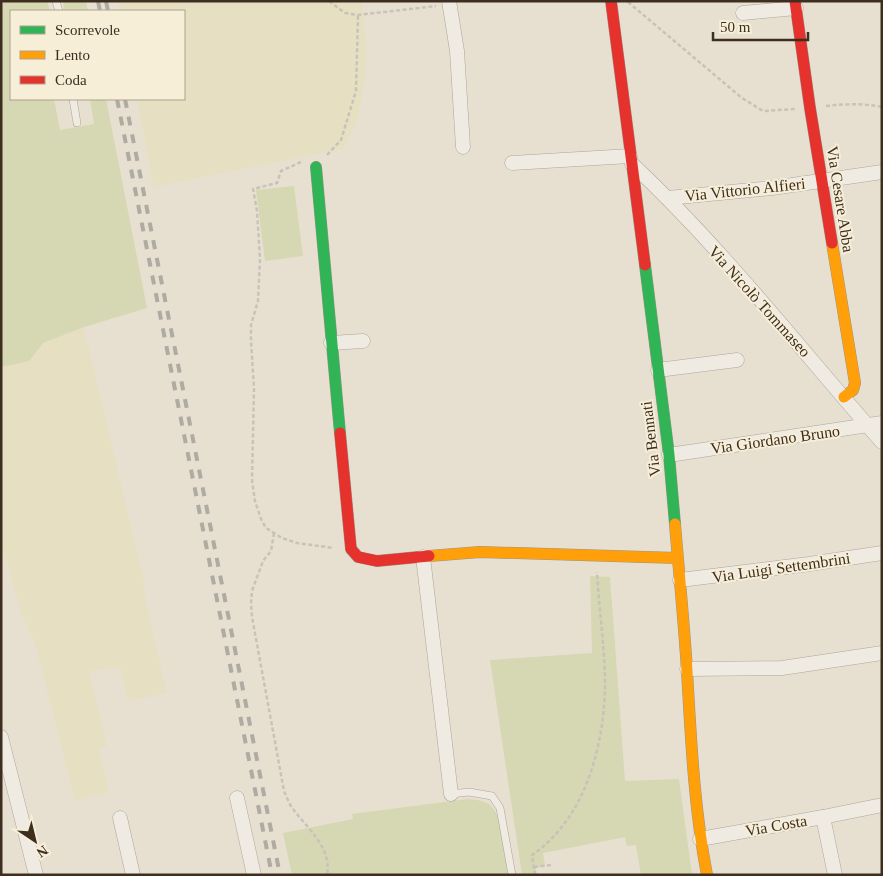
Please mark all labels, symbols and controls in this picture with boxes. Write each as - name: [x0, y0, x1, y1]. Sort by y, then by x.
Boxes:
- legend: [10, 10, 185, 100]
- scale bar: [713, 10, 808, 42]
- text: 50 m: [720, 19, 751, 35]
- text: Scorrevole: [55, 22, 120, 38]
- text: Lento: [55, 47, 90, 63]
- text: Coda: [55, 72, 87, 88]
- street label: Via Cesare Abba: [824, 145, 857, 253]
- street label: Via Vittorio Alfieri: [684, 175, 807, 204]
- street label: Via Nicolò Tommaseo: [705, 242, 814, 360]
- street label: Via Bennati: [637, 400, 664, 478]
- street label: Via Giordano Bruno: [709, 422, 841, 457]
- street label: Via Luigi Settembrini: [711, 549, 852, 587]
- street label: Via Costa: [744, 812, 808, 839]
- north arrow: [10, 816, 60, 866]
- text: N: [34, 842, 51, 860]

